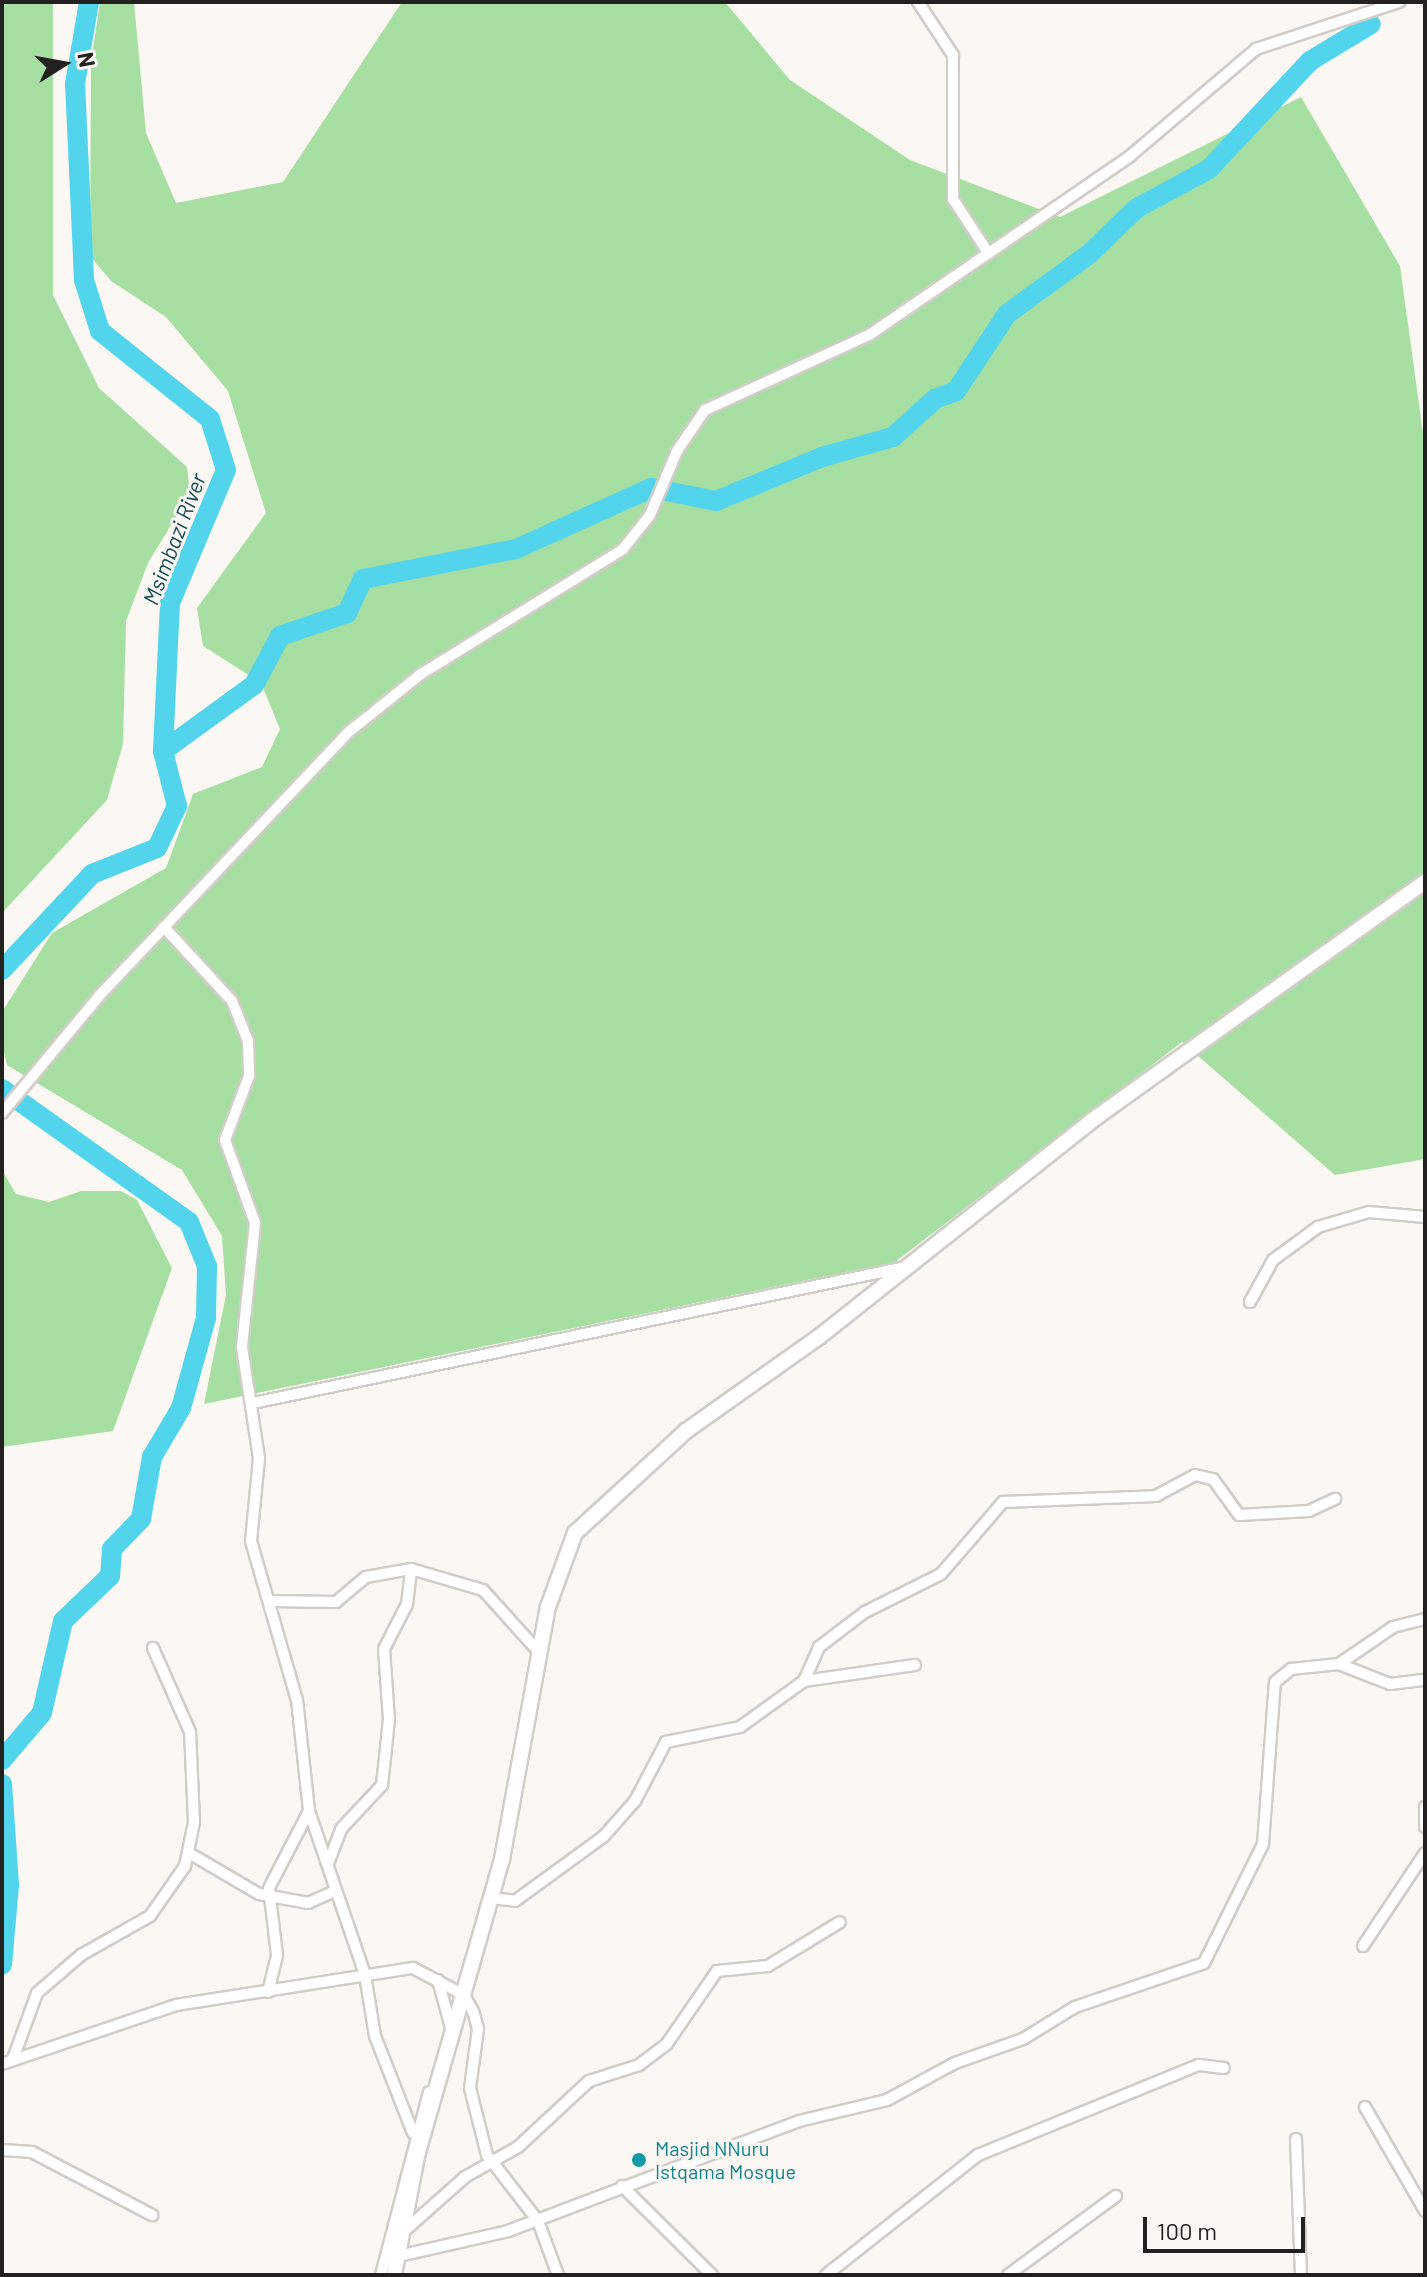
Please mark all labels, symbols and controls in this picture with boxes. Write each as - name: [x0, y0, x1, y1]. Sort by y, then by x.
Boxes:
- north arrow: [24, 24, 104, 104]
- text: N: [73, 50, 102, 69]
- water label: Msimbazi River: [137, 470, 211, 608]
- place label: Masjid NNuru Istqama Mosque: [655, 2136, 796, 2183]
- marker: Masjid NNuru Istqama Mosque: [630, 2151, 648, 2169]
- scale bar: [1147, 2201, 1309, 2251]
- text: 100 m: [1157, 2216, 1217, 2245]

